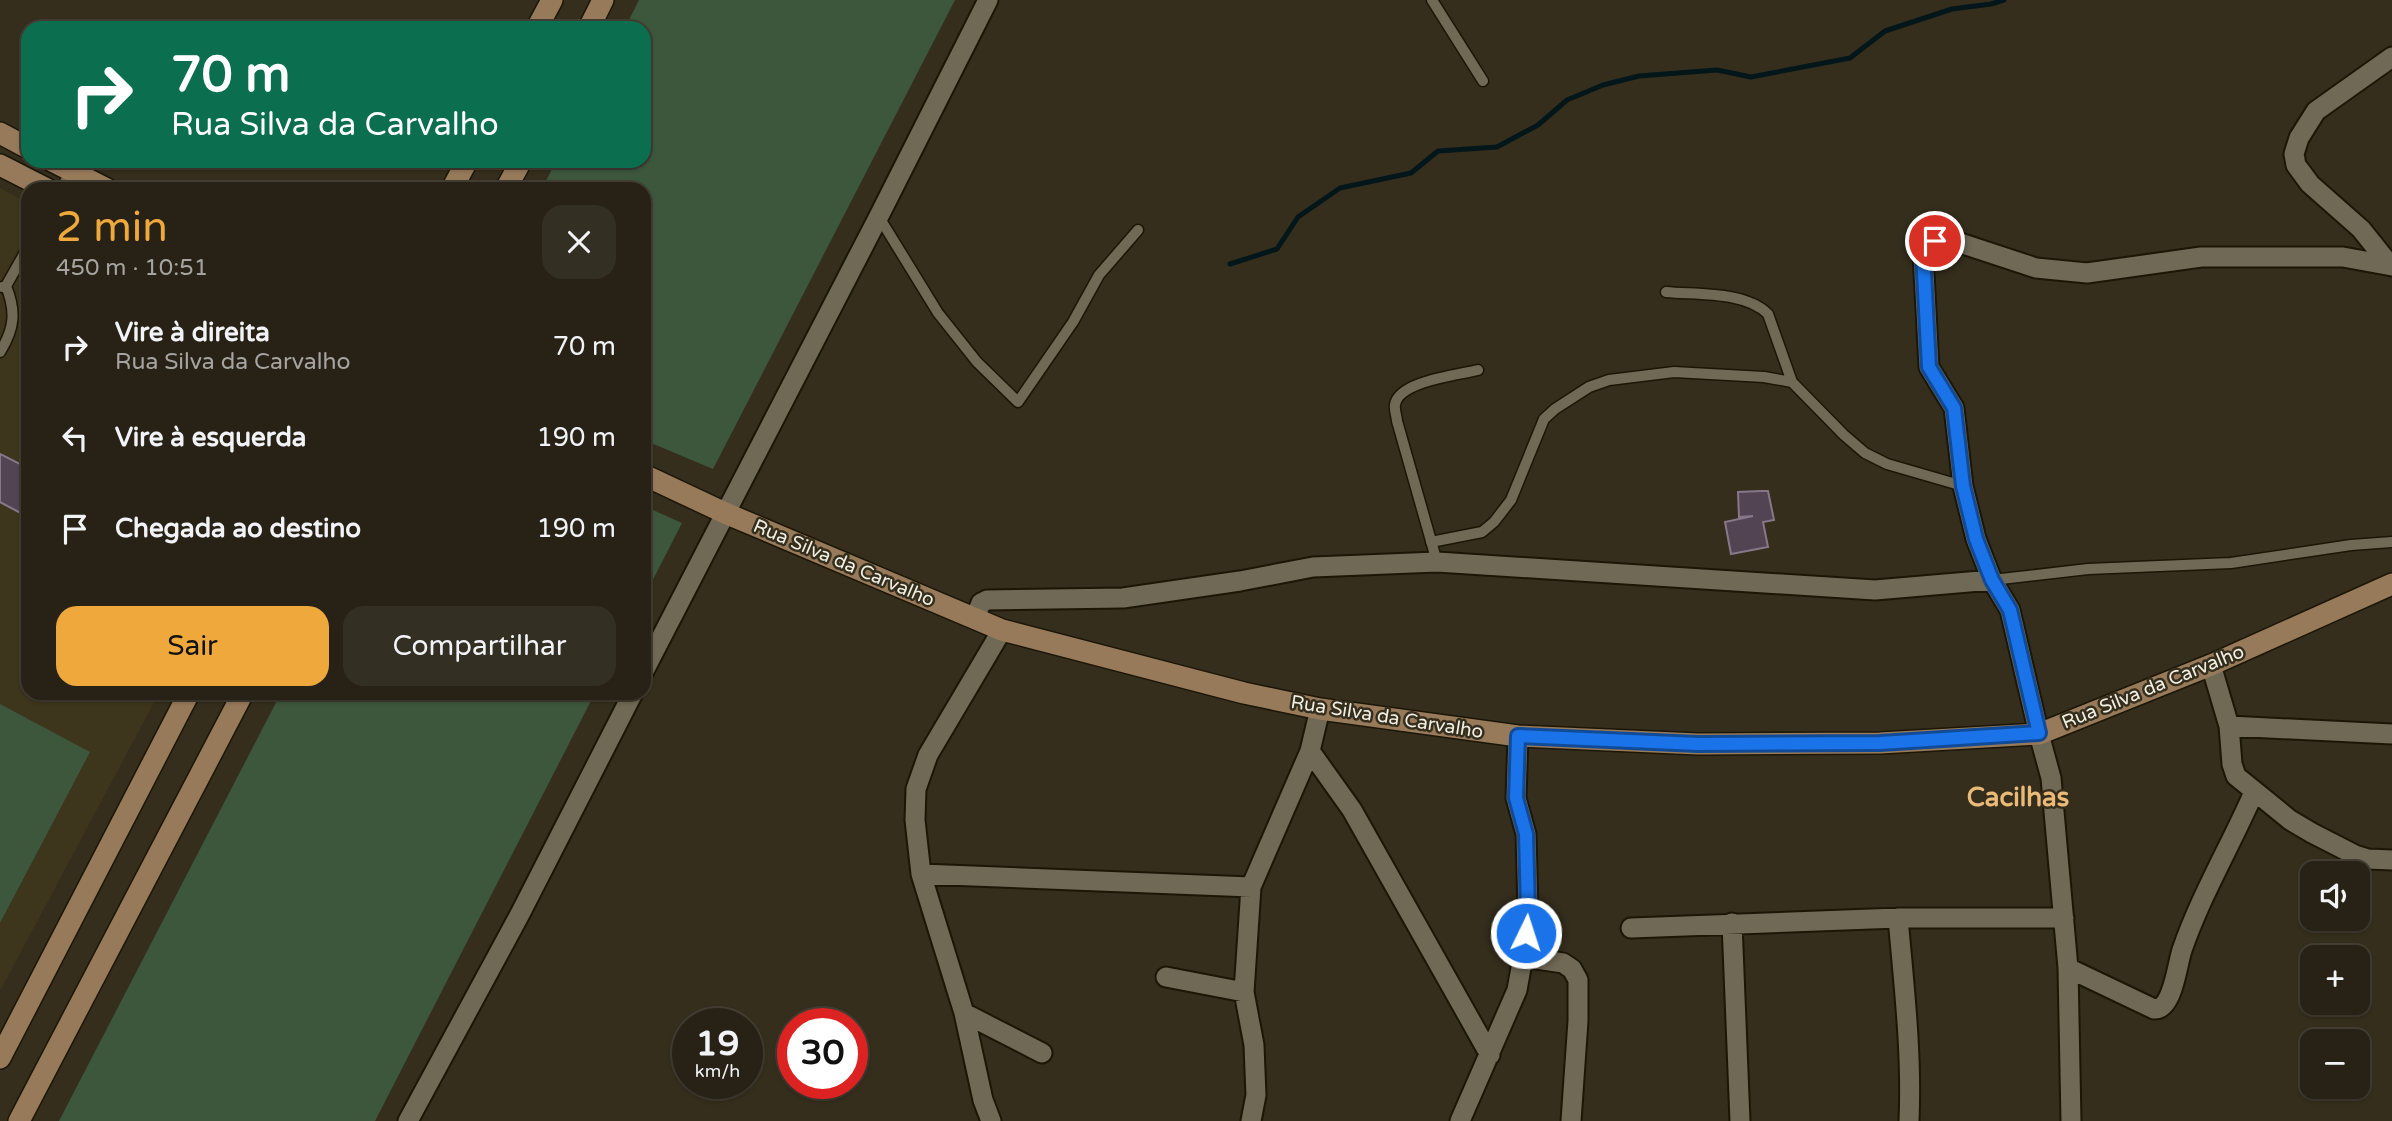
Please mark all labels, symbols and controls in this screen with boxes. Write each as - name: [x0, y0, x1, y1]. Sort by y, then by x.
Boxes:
- text: 70 m: [171, 46, 290, 105]
- icon: right: [56, 49, 147, 140]
- text: Rua Silva da Carvalho: [171, 106, 499, 144]
- text: 2 min: [56, 202, 168, 253]
- button: close: [542, 205, 616, 279]
- pin: [1905, 211, 1965, 271]
- icon: arrive: [1916, 222, 1954, 260]
- text: 450 m · 10:51: [56, 254, 208, 282]
- text: Vire à direita: [115, 317, 270, 348]
- icon: right: [56, 328, 94, 366]
- text: 70 m: [553, 331, 616, 362]
- text: Rua Silva da Carvalho: [115, 348, 351, 376]
- icon: left: [56, 419, 94, 457]
- text: Vire à esquerda: [115, 422, 306, 453]
- text: 190 m: [536, 422, 616, 453]
- icon: arrive: [56, 510, 94, 548]
- text: Chegada ao destino: [115, 513, 361, 544]
- text: 190 m: [536, 513, 616, 544]
- street label: Rua Silva da Carvalho: [750, 515, 938, 611]
- button: Sair: [56, 606, 329, 686]
- button: Compartilhar: [343, 606, 616, 686]
- street label: Rua Silva da Carvalho: [2059, 640, 2247, 734]
- street label: Rua Silva da Carvalho: [1289, 691, 1485, 743]
- district label: Cacilhas: [1967, 782, 2069, 813]
- map controls: [2300, 861, 2370, 1099]
- button: sound: [2300, 861, 2370, 931]
- position arrow: [1489, 896, 1563, 970]
- button: +: [2300, 945, 2370, 1015]
- speed limit sign: 30: [777, 1008, 868, 1099]
- text: 19: [696, 1023, 739, 1065]
- button: −: [2300, 1029, 2370, 1099]
- text: km/h: [695, 1060, 740, 1082]

